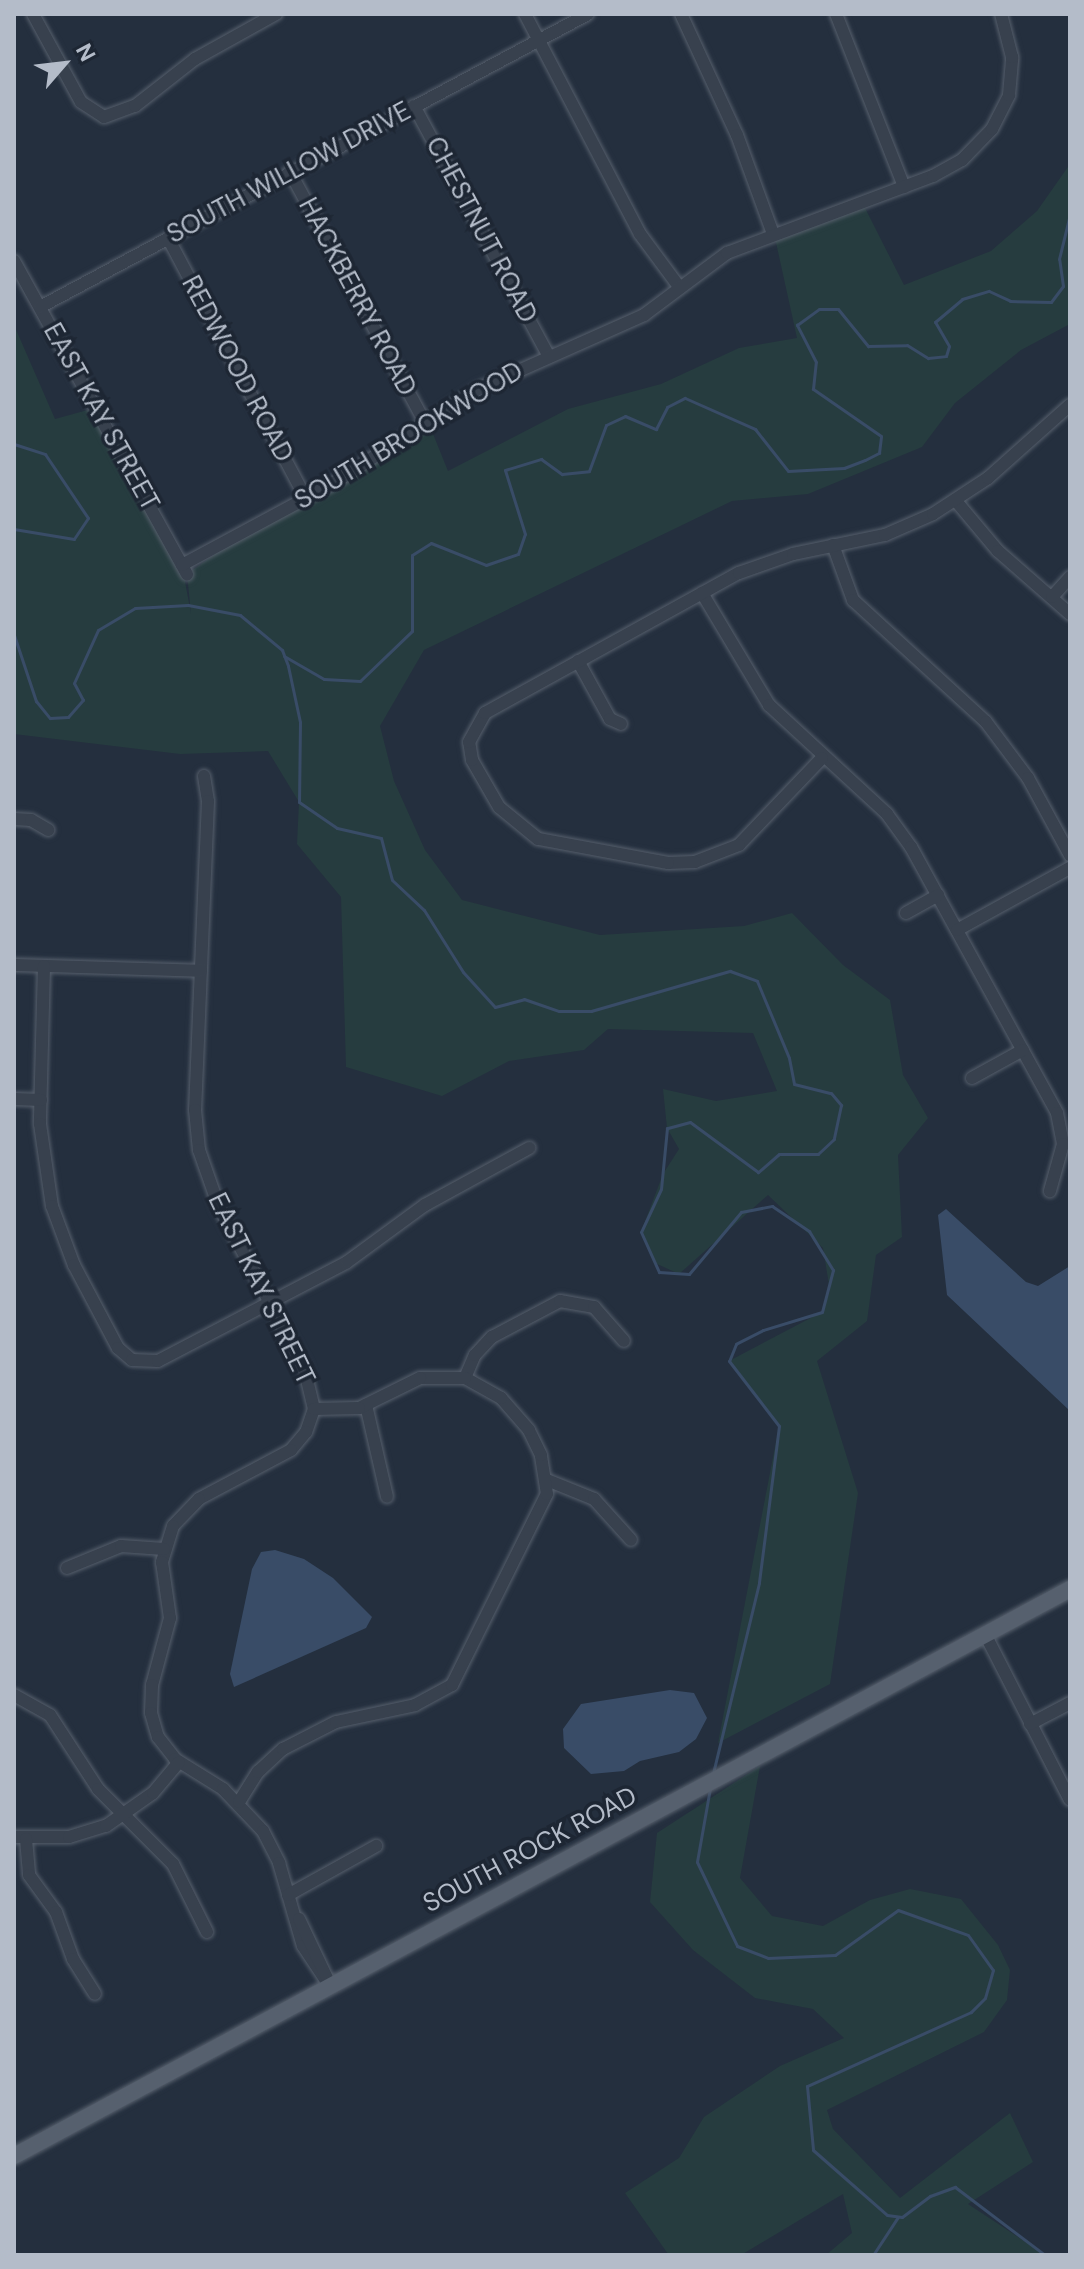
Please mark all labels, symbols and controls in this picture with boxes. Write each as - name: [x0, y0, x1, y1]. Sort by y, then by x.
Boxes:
- north arrow: [24, 24, 104, 104]
- text: N: [69, 39, 102, 66]
- street label: SOUTH WILLOW DRIVE: [162, 96, 416, 250]
- street label: CHESTNUT ROAD: [419, 132, 543, 328]
- street label: HACKBERRY ROAD: [292, 193, 422, 401]
- street label: REDWOOD ROAD: [175, 271, 299, 467]
- street label: EAST KAY STREET: [37, 318, 165, 516]
- street label: SOUTH BROOKWOOD: [289, 356, 529, 516]
- street label: EAST KAY STREET: [201, 1188, 321, 1390]
- street label: SOUTH ROCK ROAD: [418, 1781, 642, 1919]

